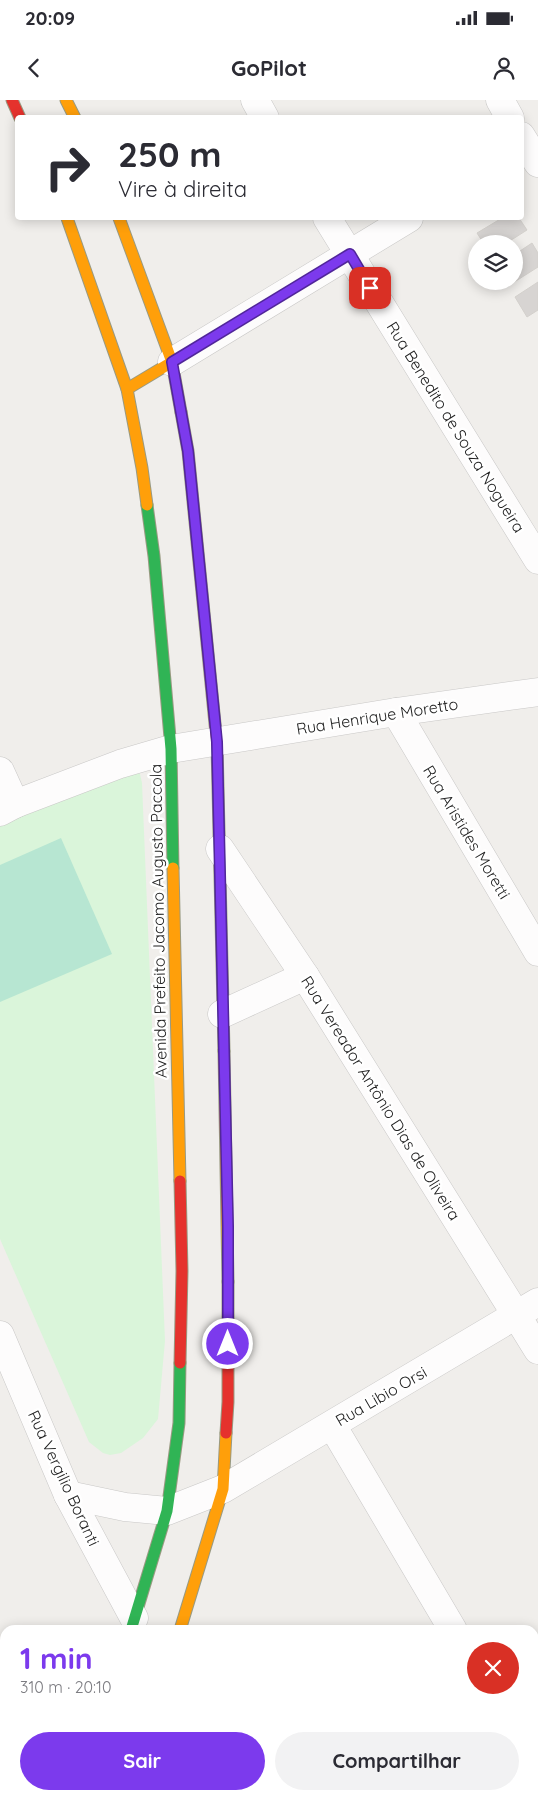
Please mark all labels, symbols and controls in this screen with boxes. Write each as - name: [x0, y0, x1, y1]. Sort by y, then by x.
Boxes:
- text: 20:09: [25, 6, 75, 30]
- icon: back: [20, 54, 48, 82]
- text: GoPilot: [231, 54, 307, 82]
- icon: person: [490, 54, 518, 82]
- text: 250 m: [118, 132, 222, 176]
- icon: right: [35, 135, 100, 200]
- text: Vire à direita: [118, 175, 247, 203]
- map controls: [468, 235, 523, 290]
- button: layers: [468, 235, 523, 290]
- pin: [349, 267, 391, 309]
- icon: arrive: [356, 274, 384, 302]
- street label: Rua Benedito de Souza Nogueira: [383, 318, 529, 536]
- street label: Rua Henrique Moretto: [295, 693, 459, 739]
- street label: Rua Aristides Moretti: [419, 761, 515, 903]
- street label: Avenida Prefeito Jacomo Augusto Paccola: [145, 764, 171, 1078]
- street label: Rua Vereador Antônio Dias de Oliveira: [297, 972, 465, 1224]
- position arrow: [201, 1317, 253, 1369]
- street label: Rua Libio Orsi: [332, 1362, 430, 1430]
- street label: Rua Vergilio Boranti: [24, 1407, 104, 1549]
- text: 1 min: [20, 1639, 93, 1677]
- button: close: [467, 1642, 519, 1694]
- text: 310 m · 20:10: [20, 1677, 111, 1697]
- button: Sair: [20, 1732, 265, 1790]
- button: Compartilhar: [275, 1732, 519, 1790]

